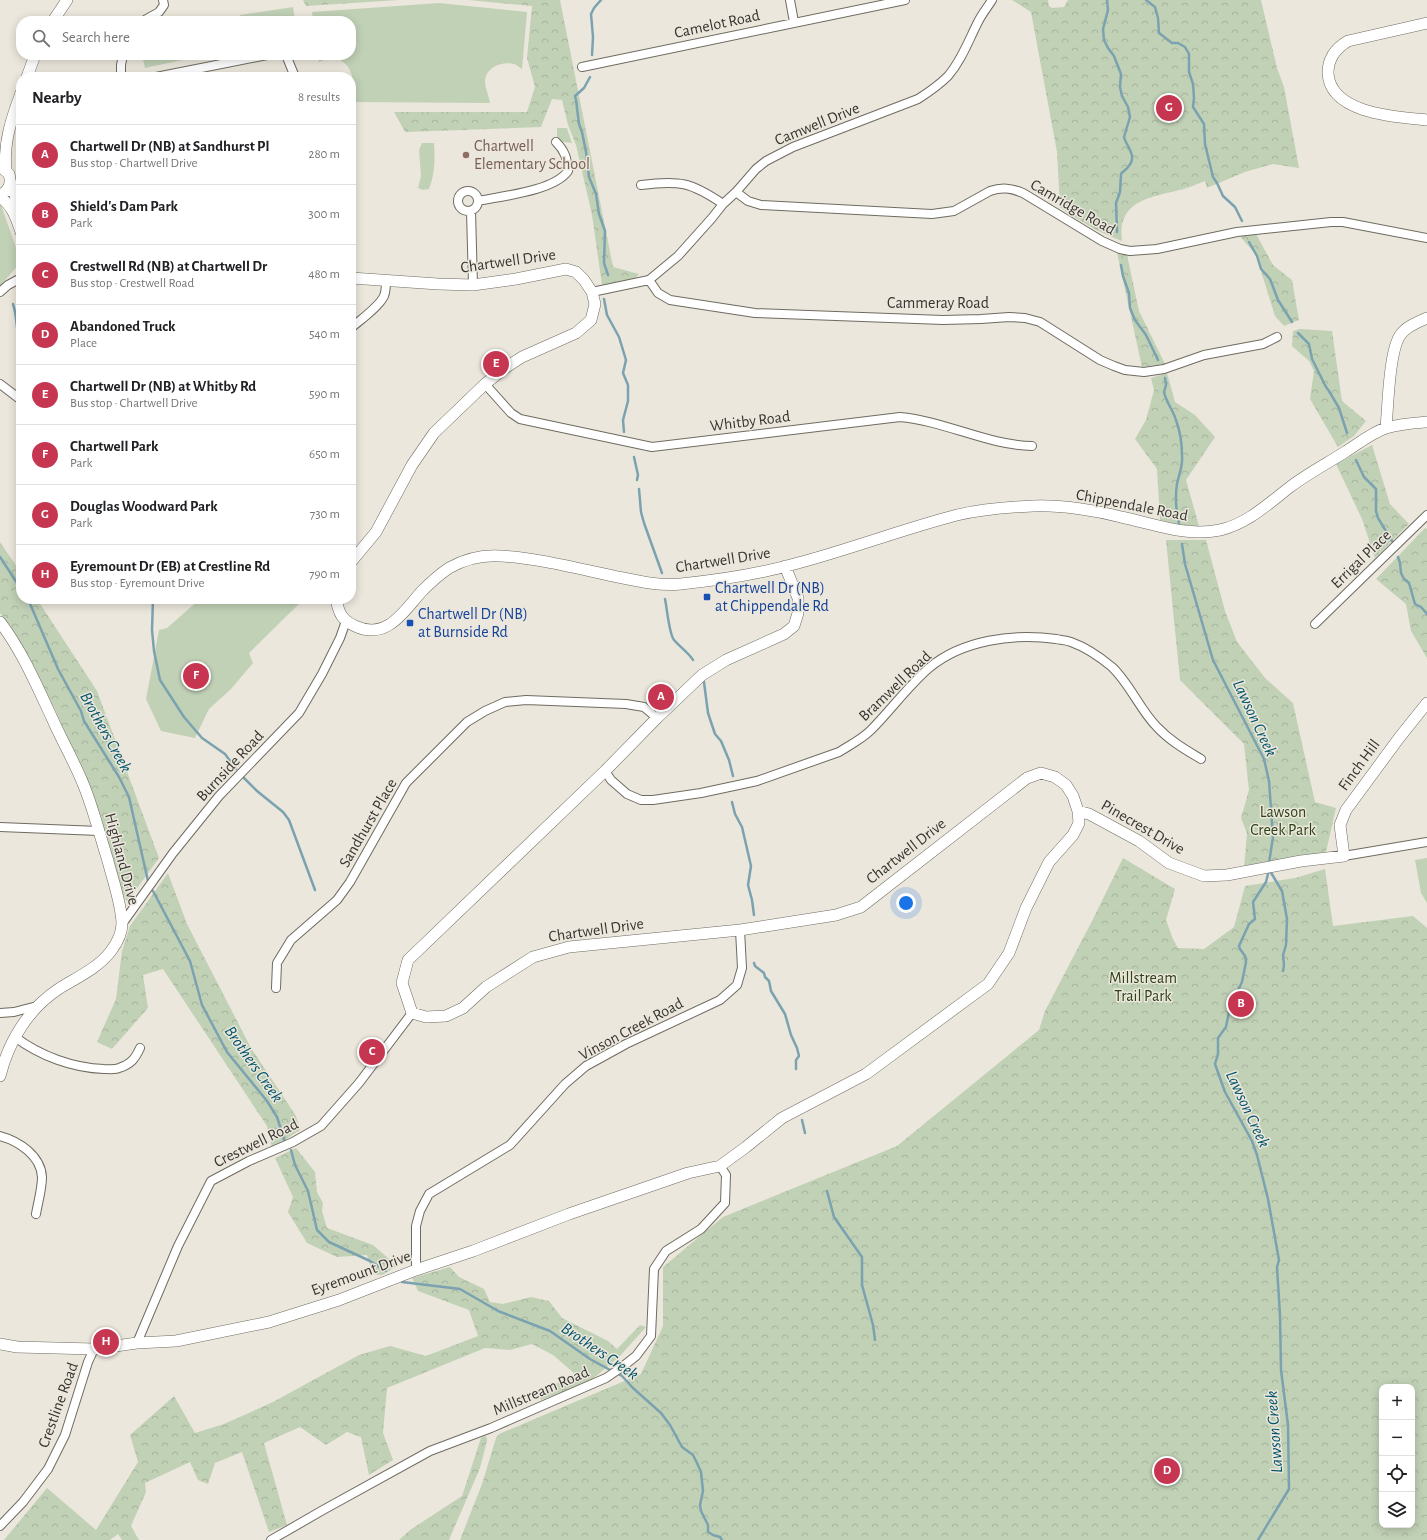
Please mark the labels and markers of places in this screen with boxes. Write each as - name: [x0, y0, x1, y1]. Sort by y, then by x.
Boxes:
- pin: G: [1156, 93, 1182, 123]
- place label: Chartwell Elementary School: [474, 138, 590, 173]
- marker: Chartwell Elementary School: [461, 150, 471, 160]
- pin: E: [483, 349, 509, 379]
- place label: Chartwell Dr (NB) at Chippendale Rd: [715, 580, 829, 614]
- marker: Chartwell Dr (NB) at Chippendale Rd: [702, 592, 712, 602]
- place label: Chartwell Dr (NB) at Burnside Rd: [418, 606, 528, 640]
- marker: Chartwell Dr (NB) at Burnside Rd: [405, 618, 415, 628]
- pin: F: [183, 661, 209, 691]
- pin: A: [648, 682, 674, 712]
- pin: B: [1228, 989, 1254, 1019]
- pin: C: [359, 1037, 385, 1067]
- pin: H: [93, 1327, 119, 1357]
- pin: D: [1154, 1456, 1180, 1486]

